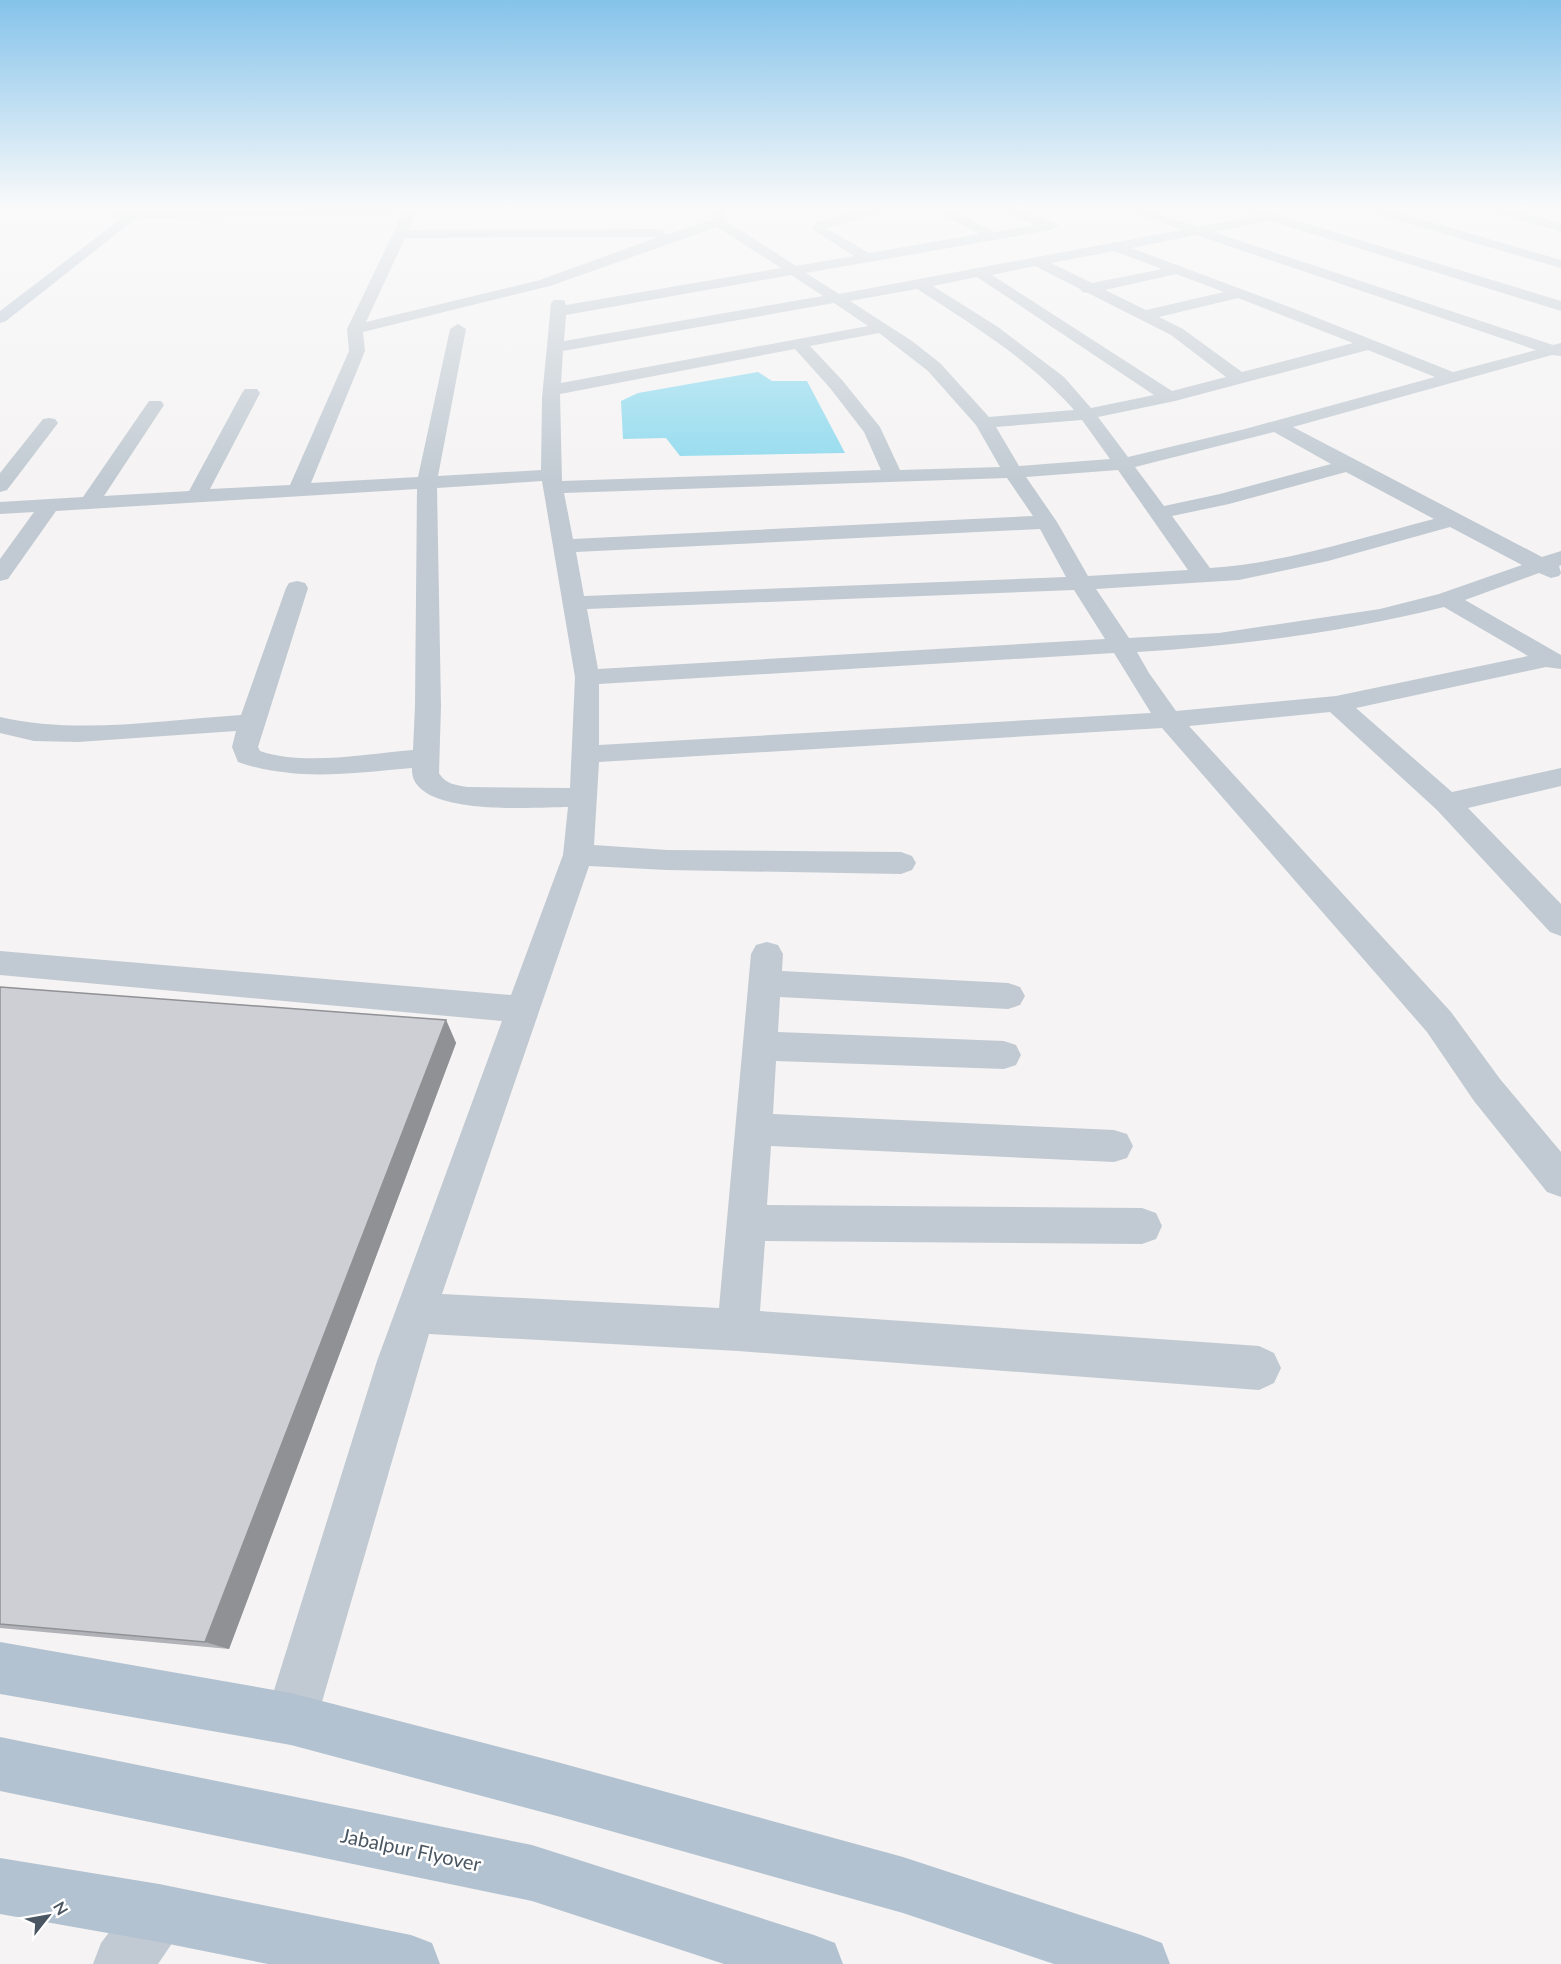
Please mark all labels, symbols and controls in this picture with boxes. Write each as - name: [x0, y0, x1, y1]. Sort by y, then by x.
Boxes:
- street label: Jabalpur Flyover: [339, 1822, 484, 1876]
- north arrow: [18, 1886, 78, 1946]
- text: N: [50, 1898, 73, 1918]

